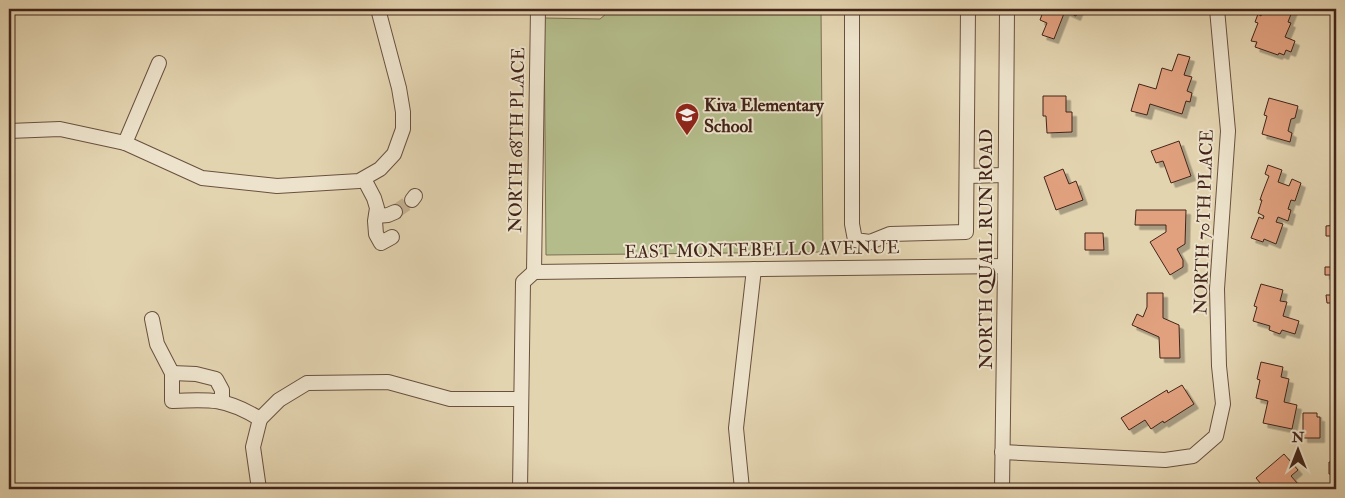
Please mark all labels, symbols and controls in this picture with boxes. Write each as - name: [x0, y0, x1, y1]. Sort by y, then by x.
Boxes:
- street label: NORTH 68TH PLACE: [504, 47, 530, 233]
- place label: Kiva Elementary School: [704, 94, 825, 138]
- school or university icon: Kiva Elementary School: [674, 102, 700, 136]
- street label: NORTH QUAIL RUN ROAD: [975, 129, 998, 369]
- street label: NORTH 70TH PLACE: [1189, 129, 1219, 315]
- street label: EAST MONTEBELLO AVENUE: [624, 236, 900, 264]
- north arrow: [1272, 426, 1322, 476]
- text: N: [1291, 429, 1305, 446]

